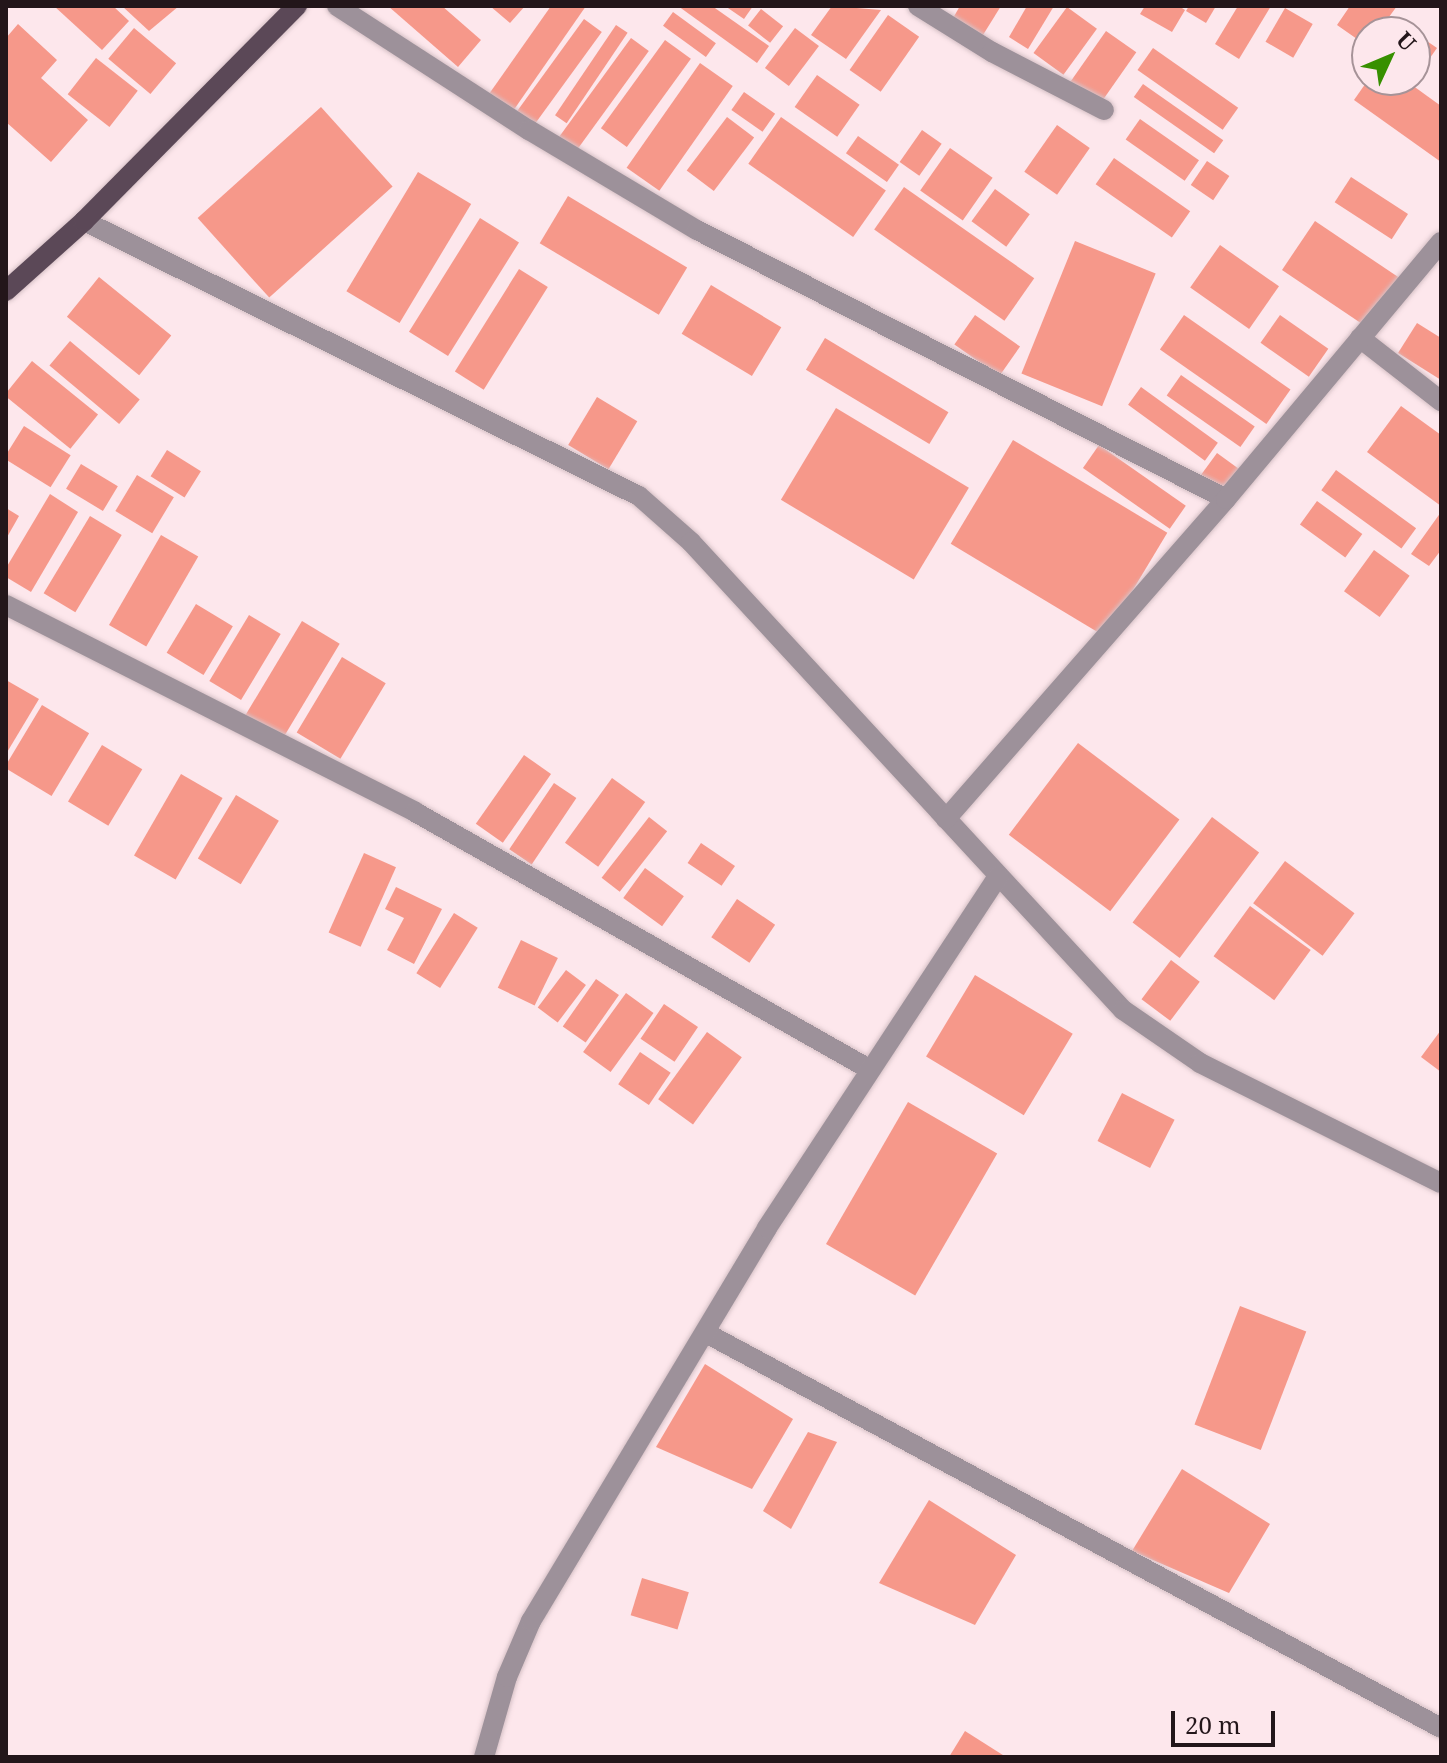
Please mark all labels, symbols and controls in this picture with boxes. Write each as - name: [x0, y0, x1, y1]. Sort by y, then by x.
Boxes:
- north arrow: [1351, 16, 1431, 96]
- text: U: [1390, 24, 1423, 57]
- scale bar: [1175, 1695, 1279, 1745]
- text: 20 m: [1185, 1708, 1241, 1741]

